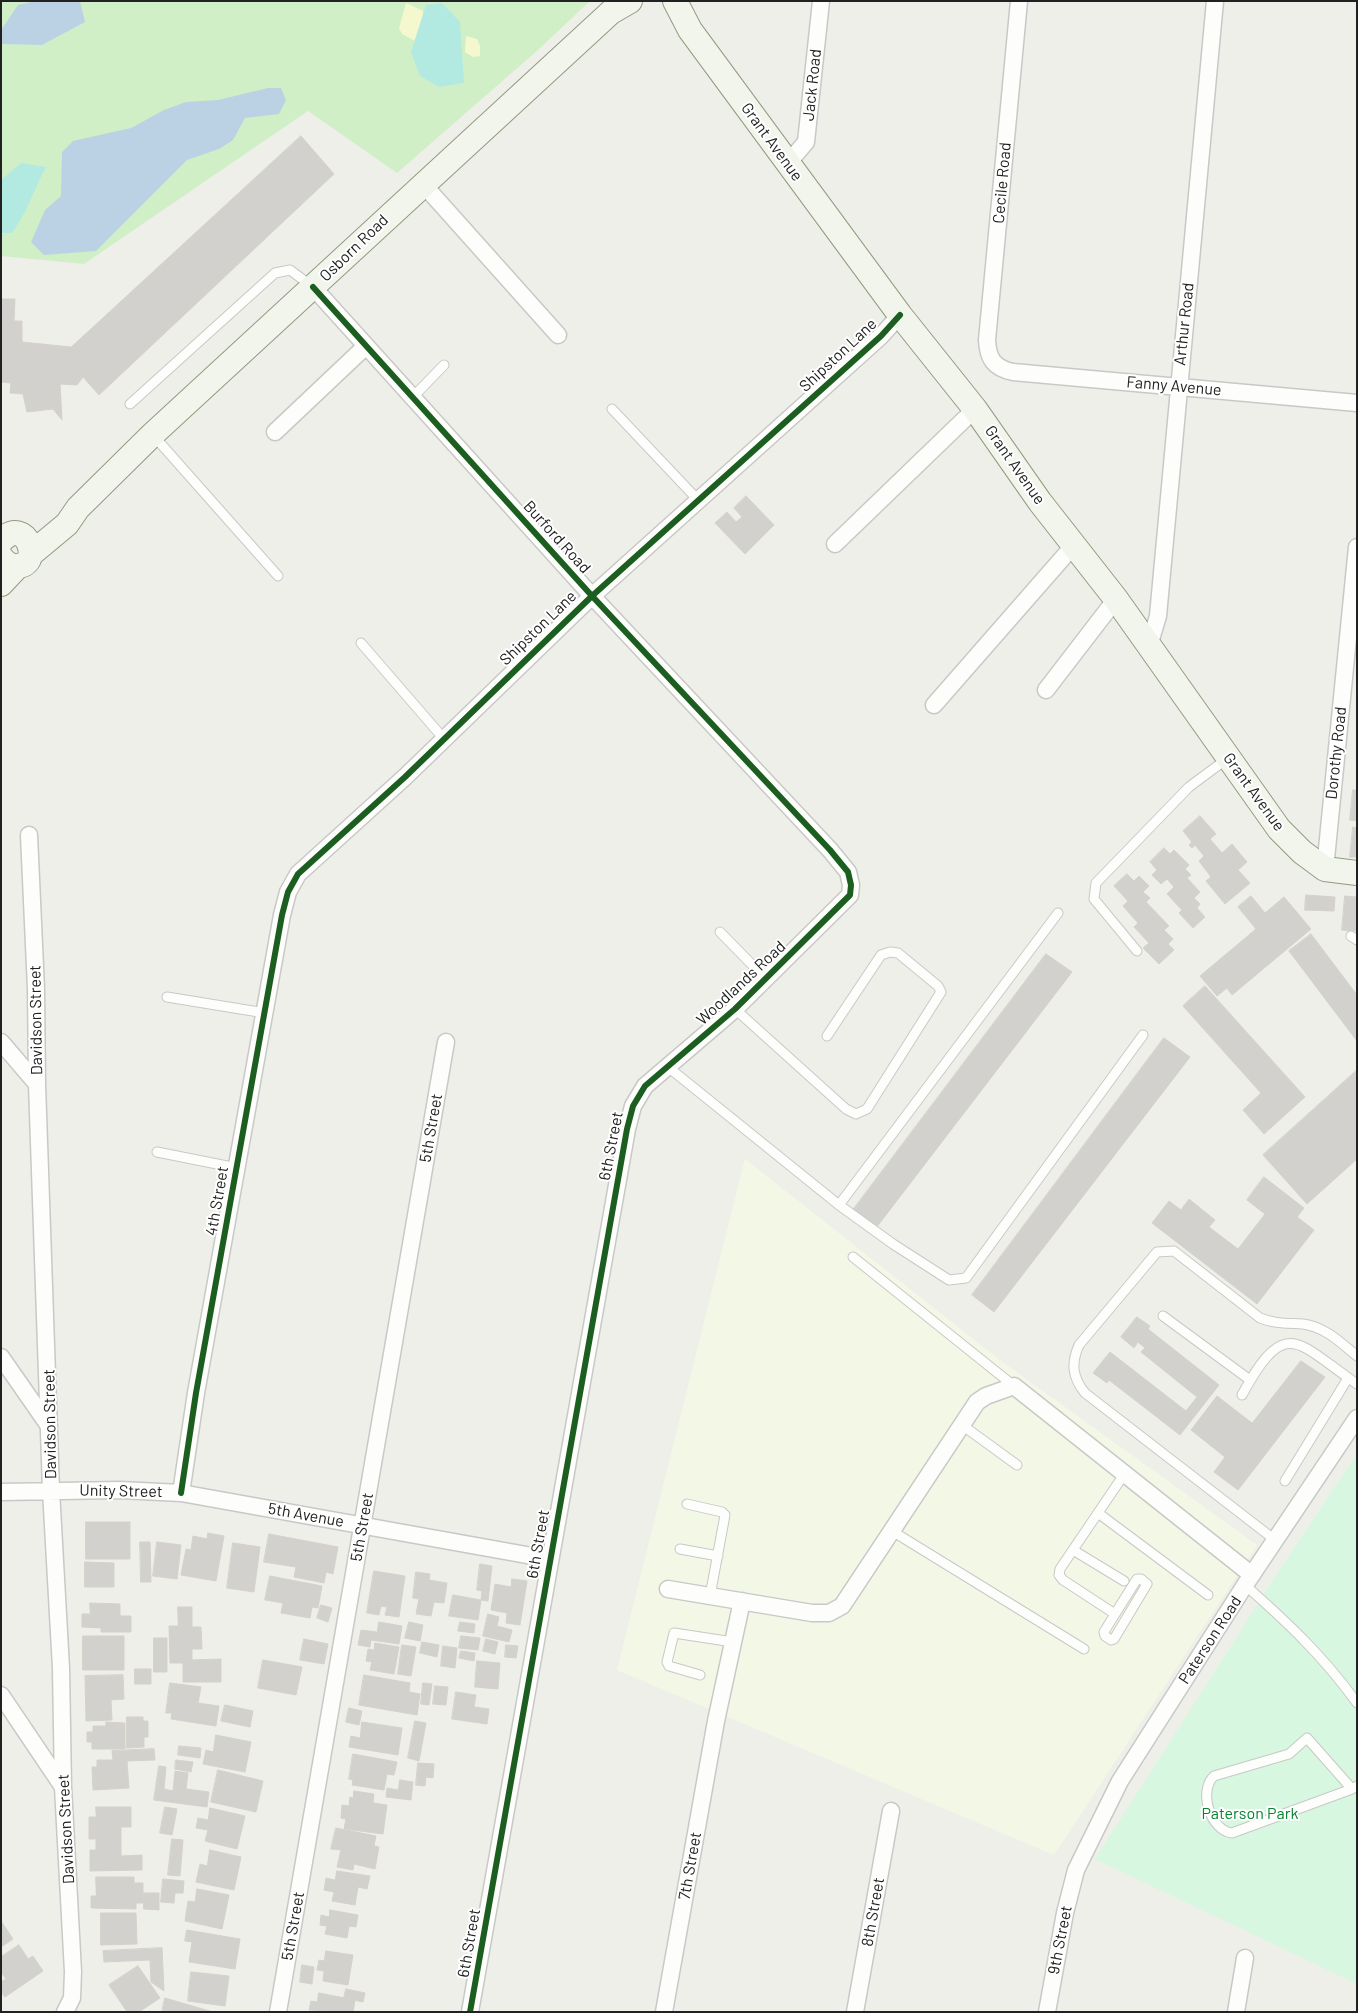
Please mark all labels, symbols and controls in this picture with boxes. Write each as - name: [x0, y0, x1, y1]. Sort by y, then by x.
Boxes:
- street label: Jack Road: [799, 48, 825, 122]
- street label: Grant Avenue: [737, 99, 807, 185]
- street label: Cecile Road: [989, 142, 1015, 224]
- street label: Osborn Road: [316, 211, 392, 285]
- street label: Arthur Road: [1170, 282, 1198, 366]
- street label: Shipston Lane: [795, 314, 881, 396]
- street label: Fanny Avenue: [1126, 372, 1222, 400]
- street label: Grant Avenue: [981, 422, 1049, 508]
- street label: Burford Road: [519, 497, 595, 577]
- street label: Shipston Lane: [496, 587, 580, 669]
- street label: Dorothy Road: [1322, 706, 1350, 800]
- street label: Grant Avenue: [1219, 749, 1289, 835]
- street label: Woodlands Road: [692, 937, 790, 1029]
- street label: Davidson Street: [25, 965, 47, 1075]
- street label: 5th Street: [416, 1092, 446, 1164]
- street label: 6th Street: [595, 1110, 627, 1182]
- street label: 4th Street: [201, 1165, 233, 1237]
- street label: Davidson Street: [39, 1369, 61, 1479]
- street label: Unity Street: [79, 1481, 163, 1501]
- street label: 5th Street: [347, 1491, 377, 1563]
- street label: 5th Avenue: [267, 1499, 345, 1531]
- street label: 6th Street: [523, 1508, 553, 1580]
- street label: Paterson Road: [1174, 1592, 1246, 1688]
- street label: Davidson Street: [54, 1773, 78, 1885]
- park label: Paterson Park: [1201, 1804, 1299, 1824]
- street label: 7th Street: [675, 1830, 705, 1902]
- street label: 8th Street: [857, 1876, 889, 1948]
- street label: 5th Street: [278, 1890, 308, 1962]
- street label: 9th Street: [1044, 1904, 1076, 1976]
- street label: 6th Street: [454, 1907, 484, 1979]

